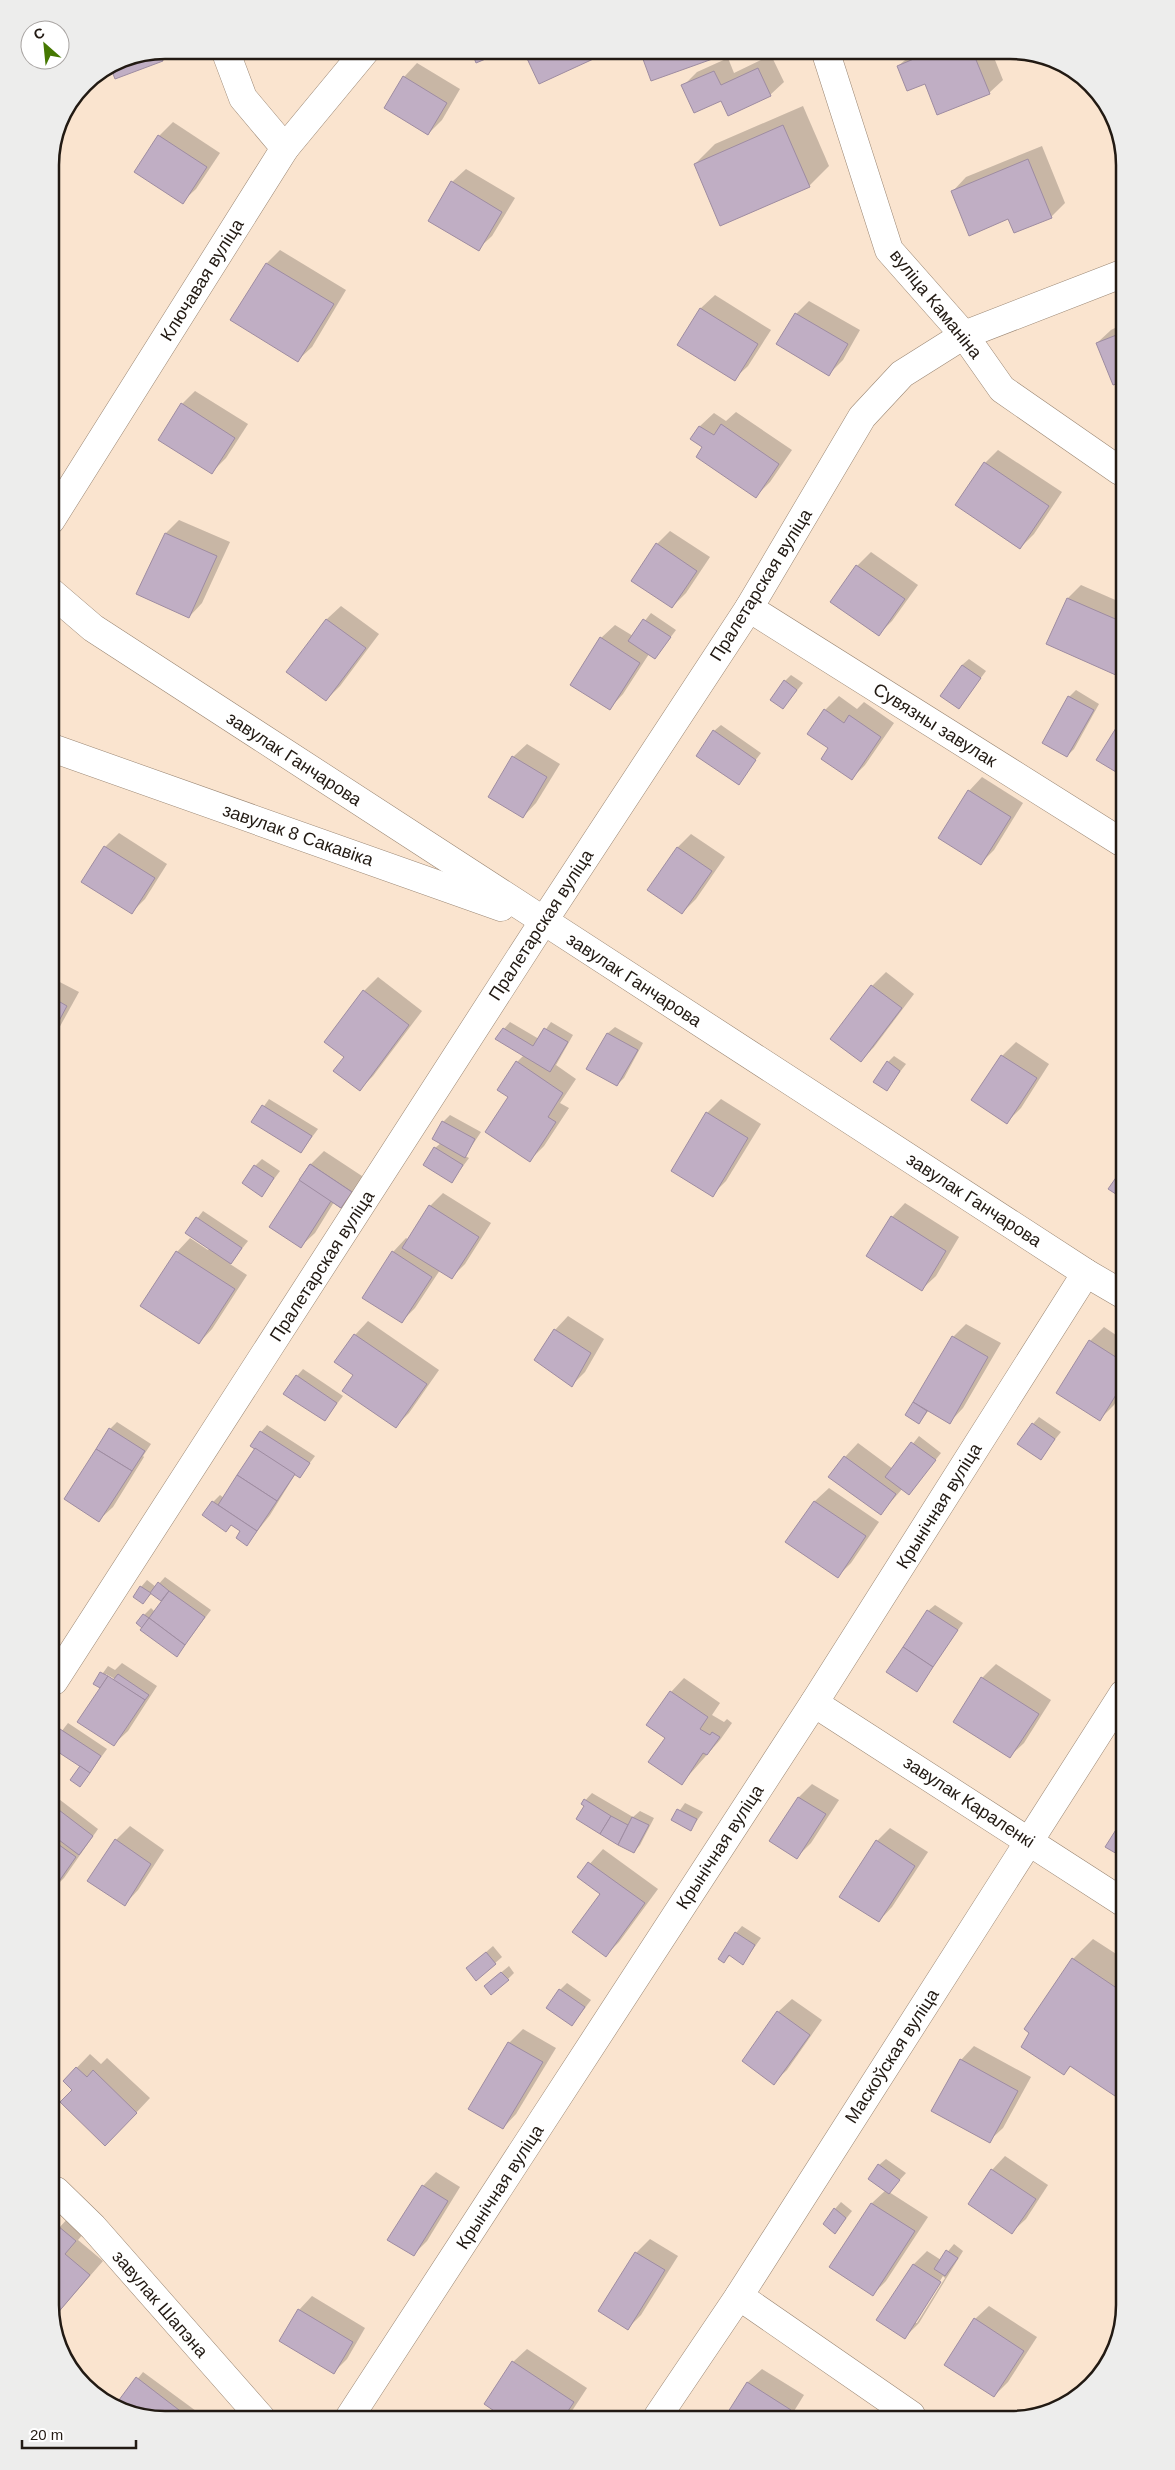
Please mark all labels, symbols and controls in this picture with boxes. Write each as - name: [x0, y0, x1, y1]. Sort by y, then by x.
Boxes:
- north arrow: [20, 20, 70, 70]
- text: С: [31, 24, 47, 43]
- street label: Ключавая вуліца: [156, 214, 248, 345]
- street label: вуліца Каманіна: [886, 245, 987, 363]
- street label: Пралетарская вуліца: [706, 504, 817, 665]
- street label: Сувязны завулак: [870, 679, 1000, 771]
- street label: завулак Ганчарова: [223, 708, 366, 811]
- street label: завулак 8 Сакавіка: [220, 800, 377, 870]
- street label: Пралетарская вуліца: [485, 845, 598, 1004]
- street label: завулак Ганчарова: [563, 929, 706, 1032]
- street label: завулак Ганчарова: [903, 1149, 1046, 1252]
- street label: Пралетарская вуліца: [266, 1186, 379, 1345]
- street label: Крынічная вуліца: [892, 1439, 986, 1572]
- street label: завулак Караленкі: [900, 1752, 1038, 1852]
- street label: Крынічная вуліца: [672, 1780, 768, 1913]
- street label: Маскоўская вуліца: [841, 1984, 943, 2127]
- street label: Крынічная вуліца: [452, 2120, 548, 2253]
- street label: завулак Шапэна: [108, 2247, 212, 2362]
- scale bar: [22, 2418, 136, 2450]
- text: 20 m: [30, 2426, 63, 2443]

